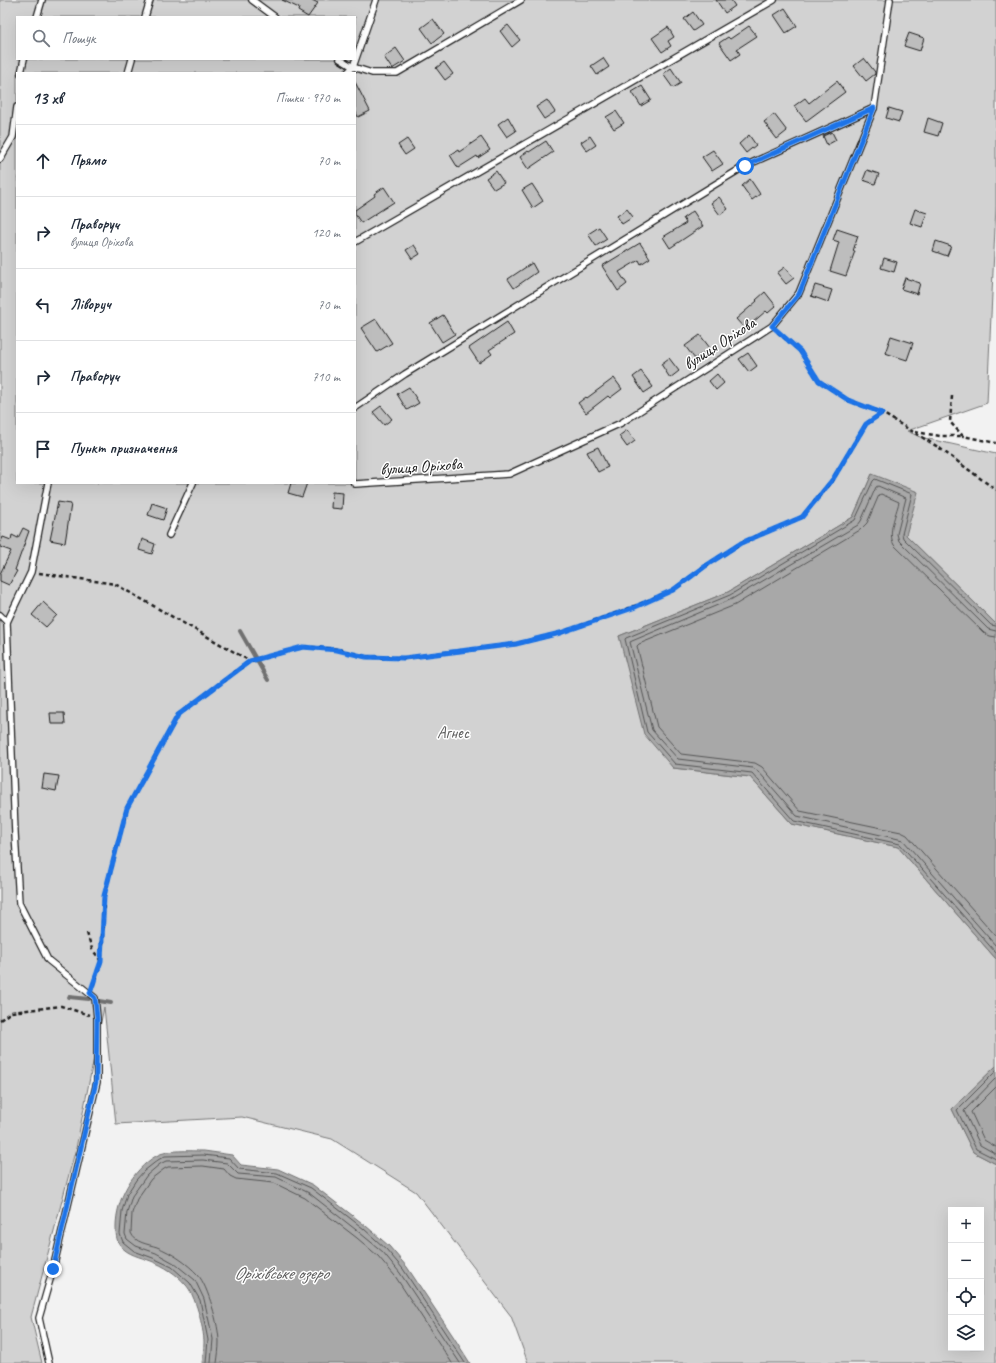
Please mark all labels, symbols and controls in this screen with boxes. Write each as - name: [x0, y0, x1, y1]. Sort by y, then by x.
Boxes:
- search box: [16, 16, 356, 60]
- icon: search: [30, 27, 52, 49]
- text: Пошук: [62, 29, 95, 48]
- text: 13 хв: [32, 88, 63, 109]
- text: Пішки · 970 m: [276, 90, 340, 106]
- icon: ahead: [32, 150, 54, 172]
- text: Прямо: [70, 151, 106, 170]
- text: 70 m: [318, 153, 340, 169]
- route start: [736, 157, 754, 175]
- text: Праворуч: [70, 215, 119, 234]
- icon: right: [32, 222, 54, 244]
- text: 120 m: [312, 225, 340, 241]
- text: вулиця Оріхова: [70, 234, 133, 250]
- icon: left: [32, 294, 54, 316]
- text: Ліворуч: [70, 295, 111, 314]
- text: 70 m: [318, 297, 340, 313]
- street label: вулиця Оріхова: [679, 312, 760, 375]
- icon: right: [32, 366, 54, 388]
- text: Праворуч: [70, 367, 119, 386]
- text: 710 m: [312, 369, 340, 385]
- icon: arrive: [32, 438, 54, 460]
- text: Пункт призначення: [70, 439, 177, 458]
- street label: вулиця Оріхова: [379, 453, 464, 480]
- park label: Агнес: [437, 722, 470, 743]
- map controls: [948, 1207, 984, 1351]
- button: +: [948, 1207, 984, 1243]
- button: −: [948, 1243, 984, 1279]
- route end: [44, 1260, 62, 1278]
- water label: Оріхівське озеро: [234, 1262, 331, 1284]
- button: locate: [948, 1279, 984, 1315]
- button: layers: [948, 1315, 984, 1351]

